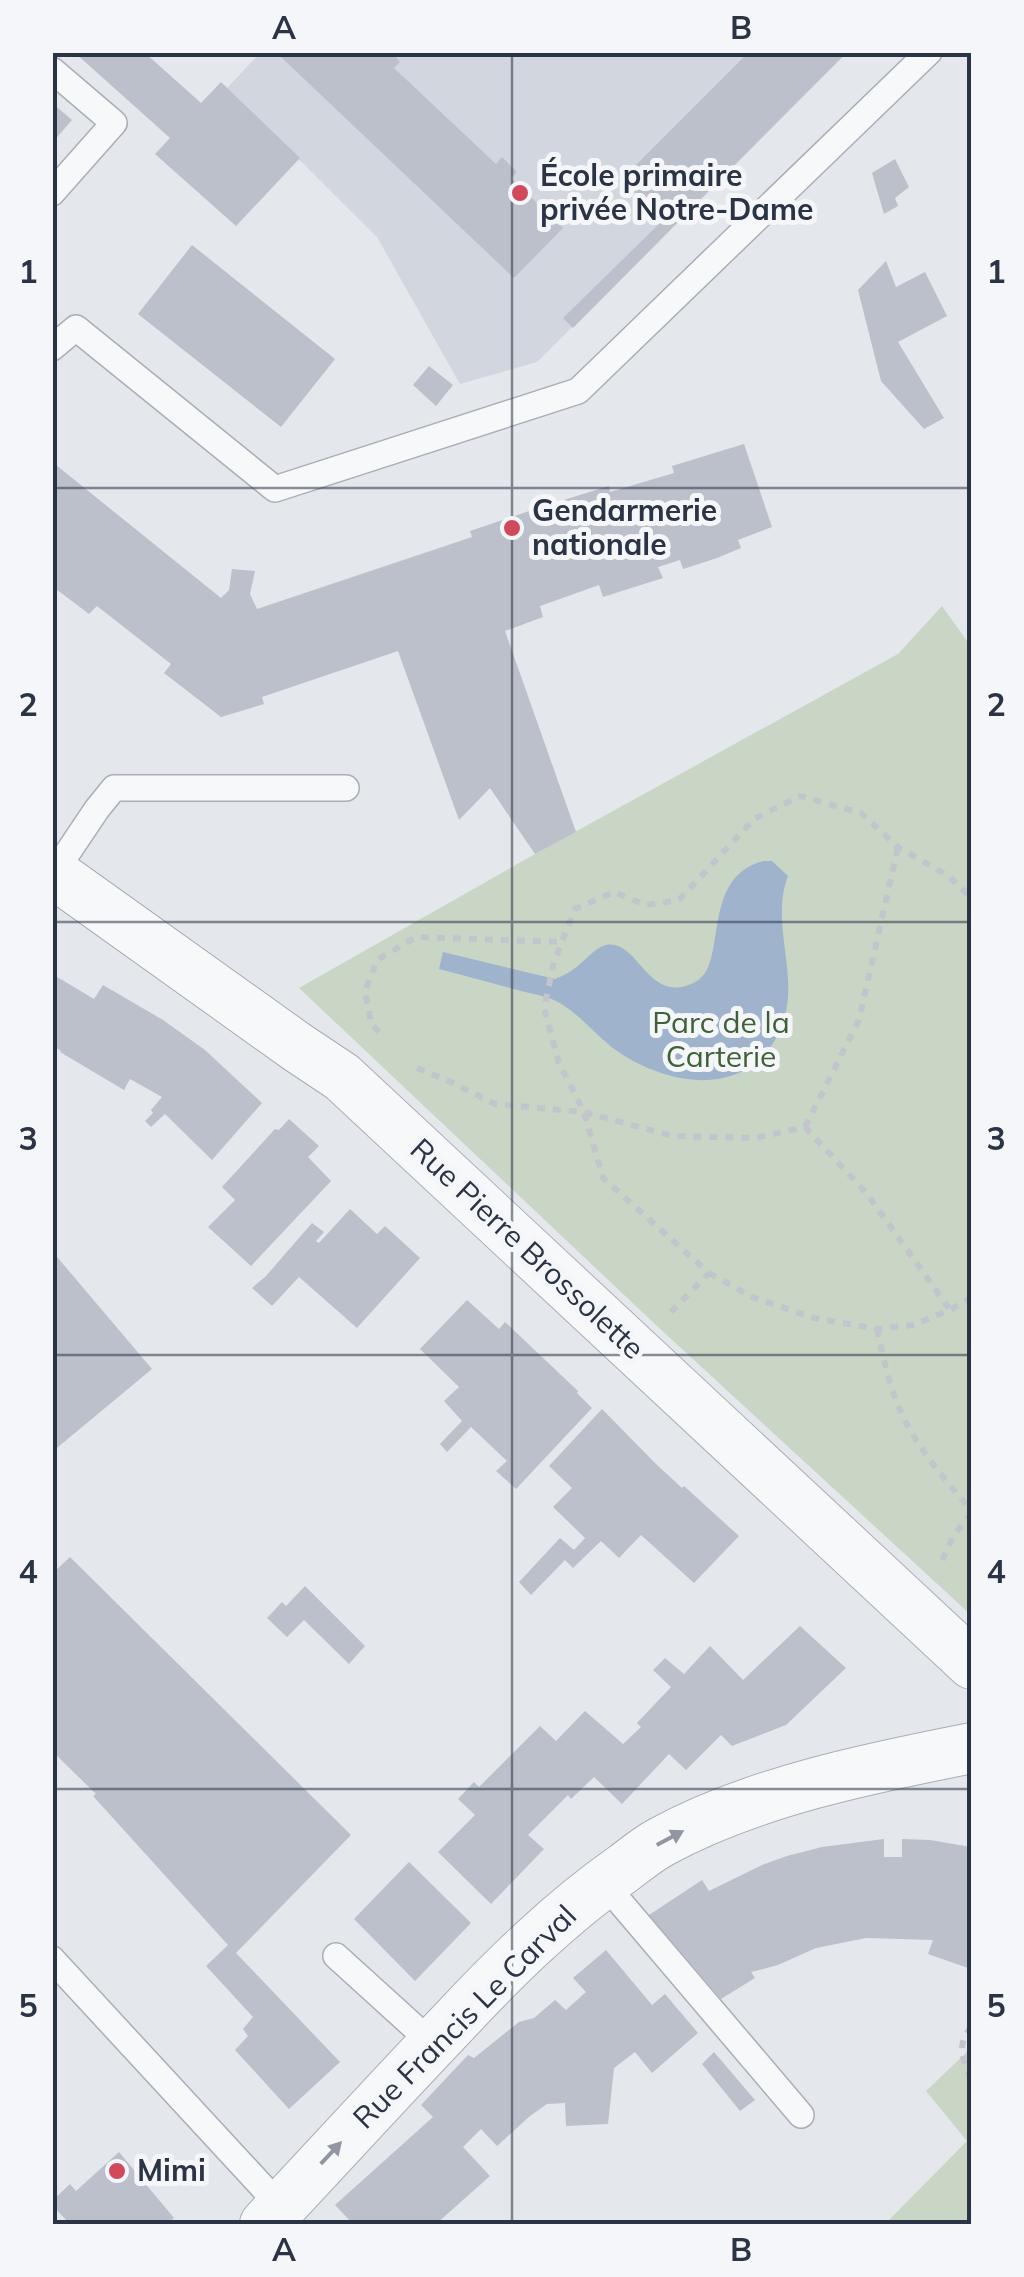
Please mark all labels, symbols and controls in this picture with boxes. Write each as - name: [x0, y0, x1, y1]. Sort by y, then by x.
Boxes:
- text: A: [272, 7, 296, 47]
- text: B: [730, 7, 752, 47]
- place label: École primaire privée Notre-Dame: [540, 156, 813, 228]
- marker: École primaire privée Notre-Dame: [509, 182, 531, 204]
- text: 1: [18, 251, 38, 291]
- text: 1: [986, 251, 1006, 291]
- place label: Gendarmerie nationale: [532, 491, 717, 563]
- marker: Gendarmerie nationale: [501, 517, 523, 539]
- text: 2: [18, 684, 38, 724]
- text: 2: [986, 684, 1006, 724]
- park label: Parc de la Carterie: [652, 1003, 790, 1075]
- text: 3: [18, 1118, 38, 1158]
- text: 3: [986, 1118, 1006, 1158]
- street label: Rue Pierre Brossolette: [403, 1130, 653, 1367]
- text: 4: [18, 1551, 38, 1591]
- text: 4: [986, 1551, 1006, 1591]
- one-way arrow: [656, 1830, 685, 1847]
- street label: Rue Francis Le Carval: [345, 1897, 584, 2136]
- text: 5: [18, 1985, 38, 2025]
- text: 5: [986, 1985, 1006, 2025]
- one-way arrow: [319, 2141, 342, 2165]
- place label: Mimi: [137, 2151, 206, 2189]
- marker: Mimi: [106, 2160, 128, 2182]
- text: A: [272, 2229, 296, 2269]
- text: B: [730, 2229, 752, 2269]

